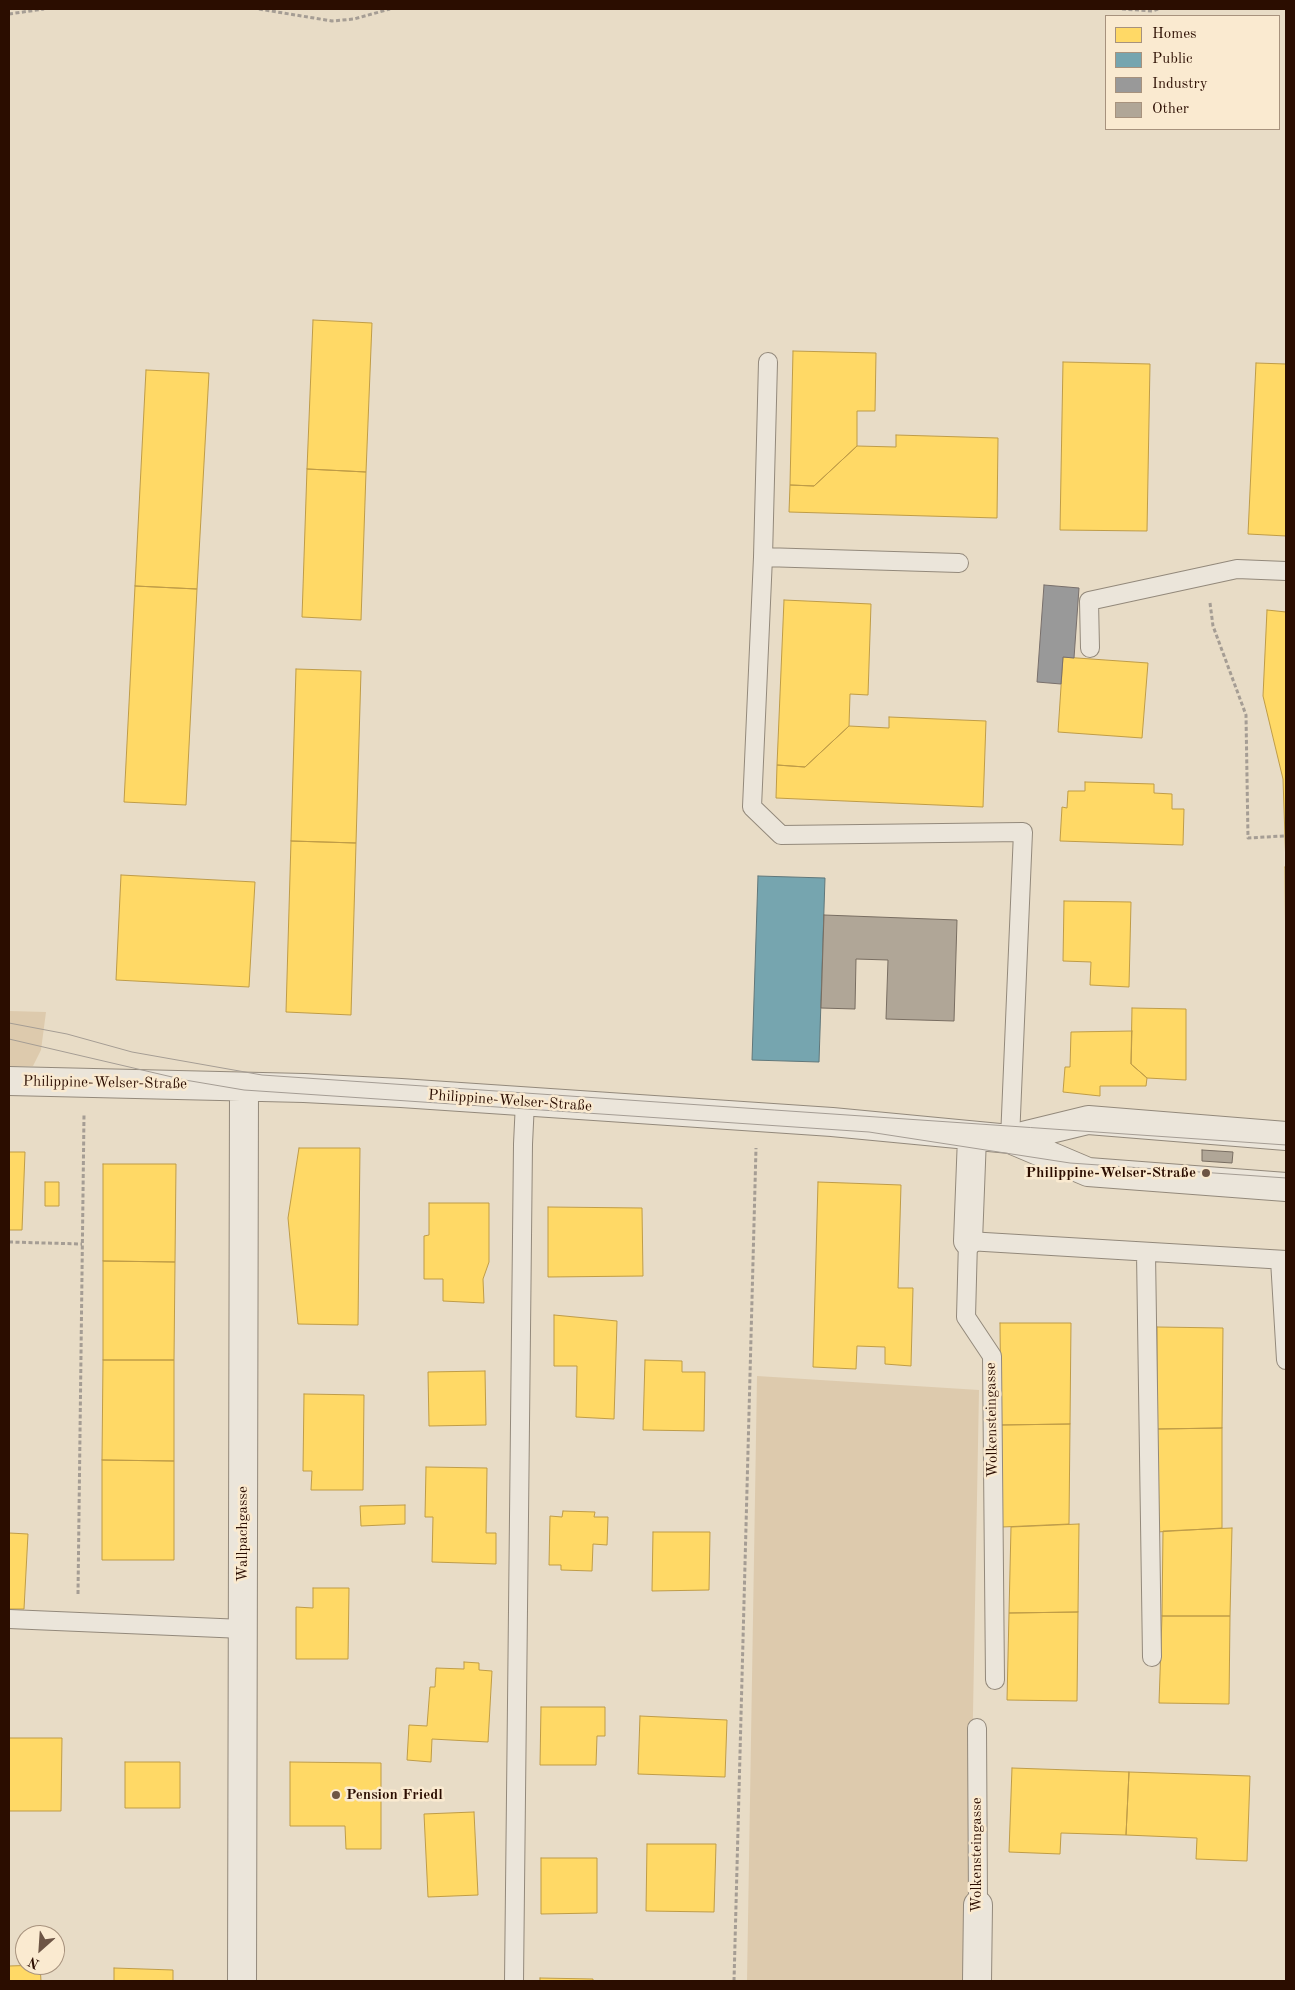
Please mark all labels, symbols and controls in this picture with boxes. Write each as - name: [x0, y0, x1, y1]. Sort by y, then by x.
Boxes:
- legend: [1105, 15, 1280, 130]
- text: Homes: [1152, 27, 1197, 42]
- text: Public: [1152, 52, 1193, 67]
- text: Industry: [1152, 77, 1208, 92]
- text: Other: [1152, 102, 1189, 117]
- street label: Philippine-Welser-Straße: [23, 1073, 187, 1093]
- street label: Philippine-Welser-Straße: [427, 1086, 593, 1116]
- place label: Philippine-Welser-Straße: [1026, 1164, 1196, 1182]
- marker: Philippine-Welser-Straße: [1200, 1167, 1212, 1179]
- street label: Wolkensteingasse: [982, 1362, 1002, 1478]
- street label: Wallpachgasse: [234, 1486, 252, 1582]
- place label: Pension Friedl: [346, 1786, 443, 1804]
- marker: Pension Friedl: [330, 1789, 342, 1801]
- street label: Wolkensteingasse: [968, 1797, 986, 1913]
- north arrow: [15, 1925, 65, 1975]
- text: N: [26, 1954, 42, 1971]

